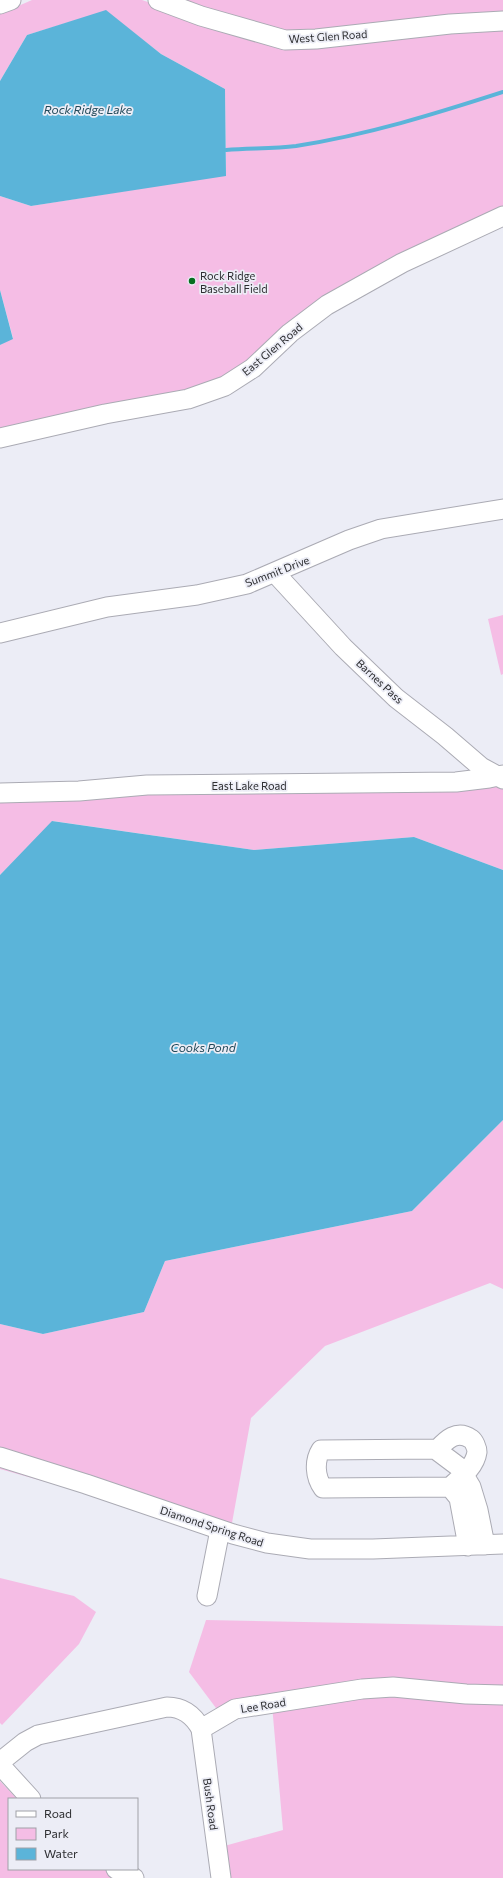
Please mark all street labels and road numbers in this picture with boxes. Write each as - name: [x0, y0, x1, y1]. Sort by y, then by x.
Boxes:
- street label: West Glen Road: [288, 27, 368, 45]
- street label: East Glen Road: [239, 320, 305, 378]
- street label: Summit Drive: [243, 553, 311, 589]
- street label: Barnes Pass: [354, 656, 406, 706]
- street label: East Lake Road: [211, 779, 287, 792]
- street label: Diamond Spring Road: [159, 1503, 265, 1549]
- street label: Lee Road: [239, 1695, 287, 1715]
- street label: Bush Road: [201, 1777, 221, 1831]

